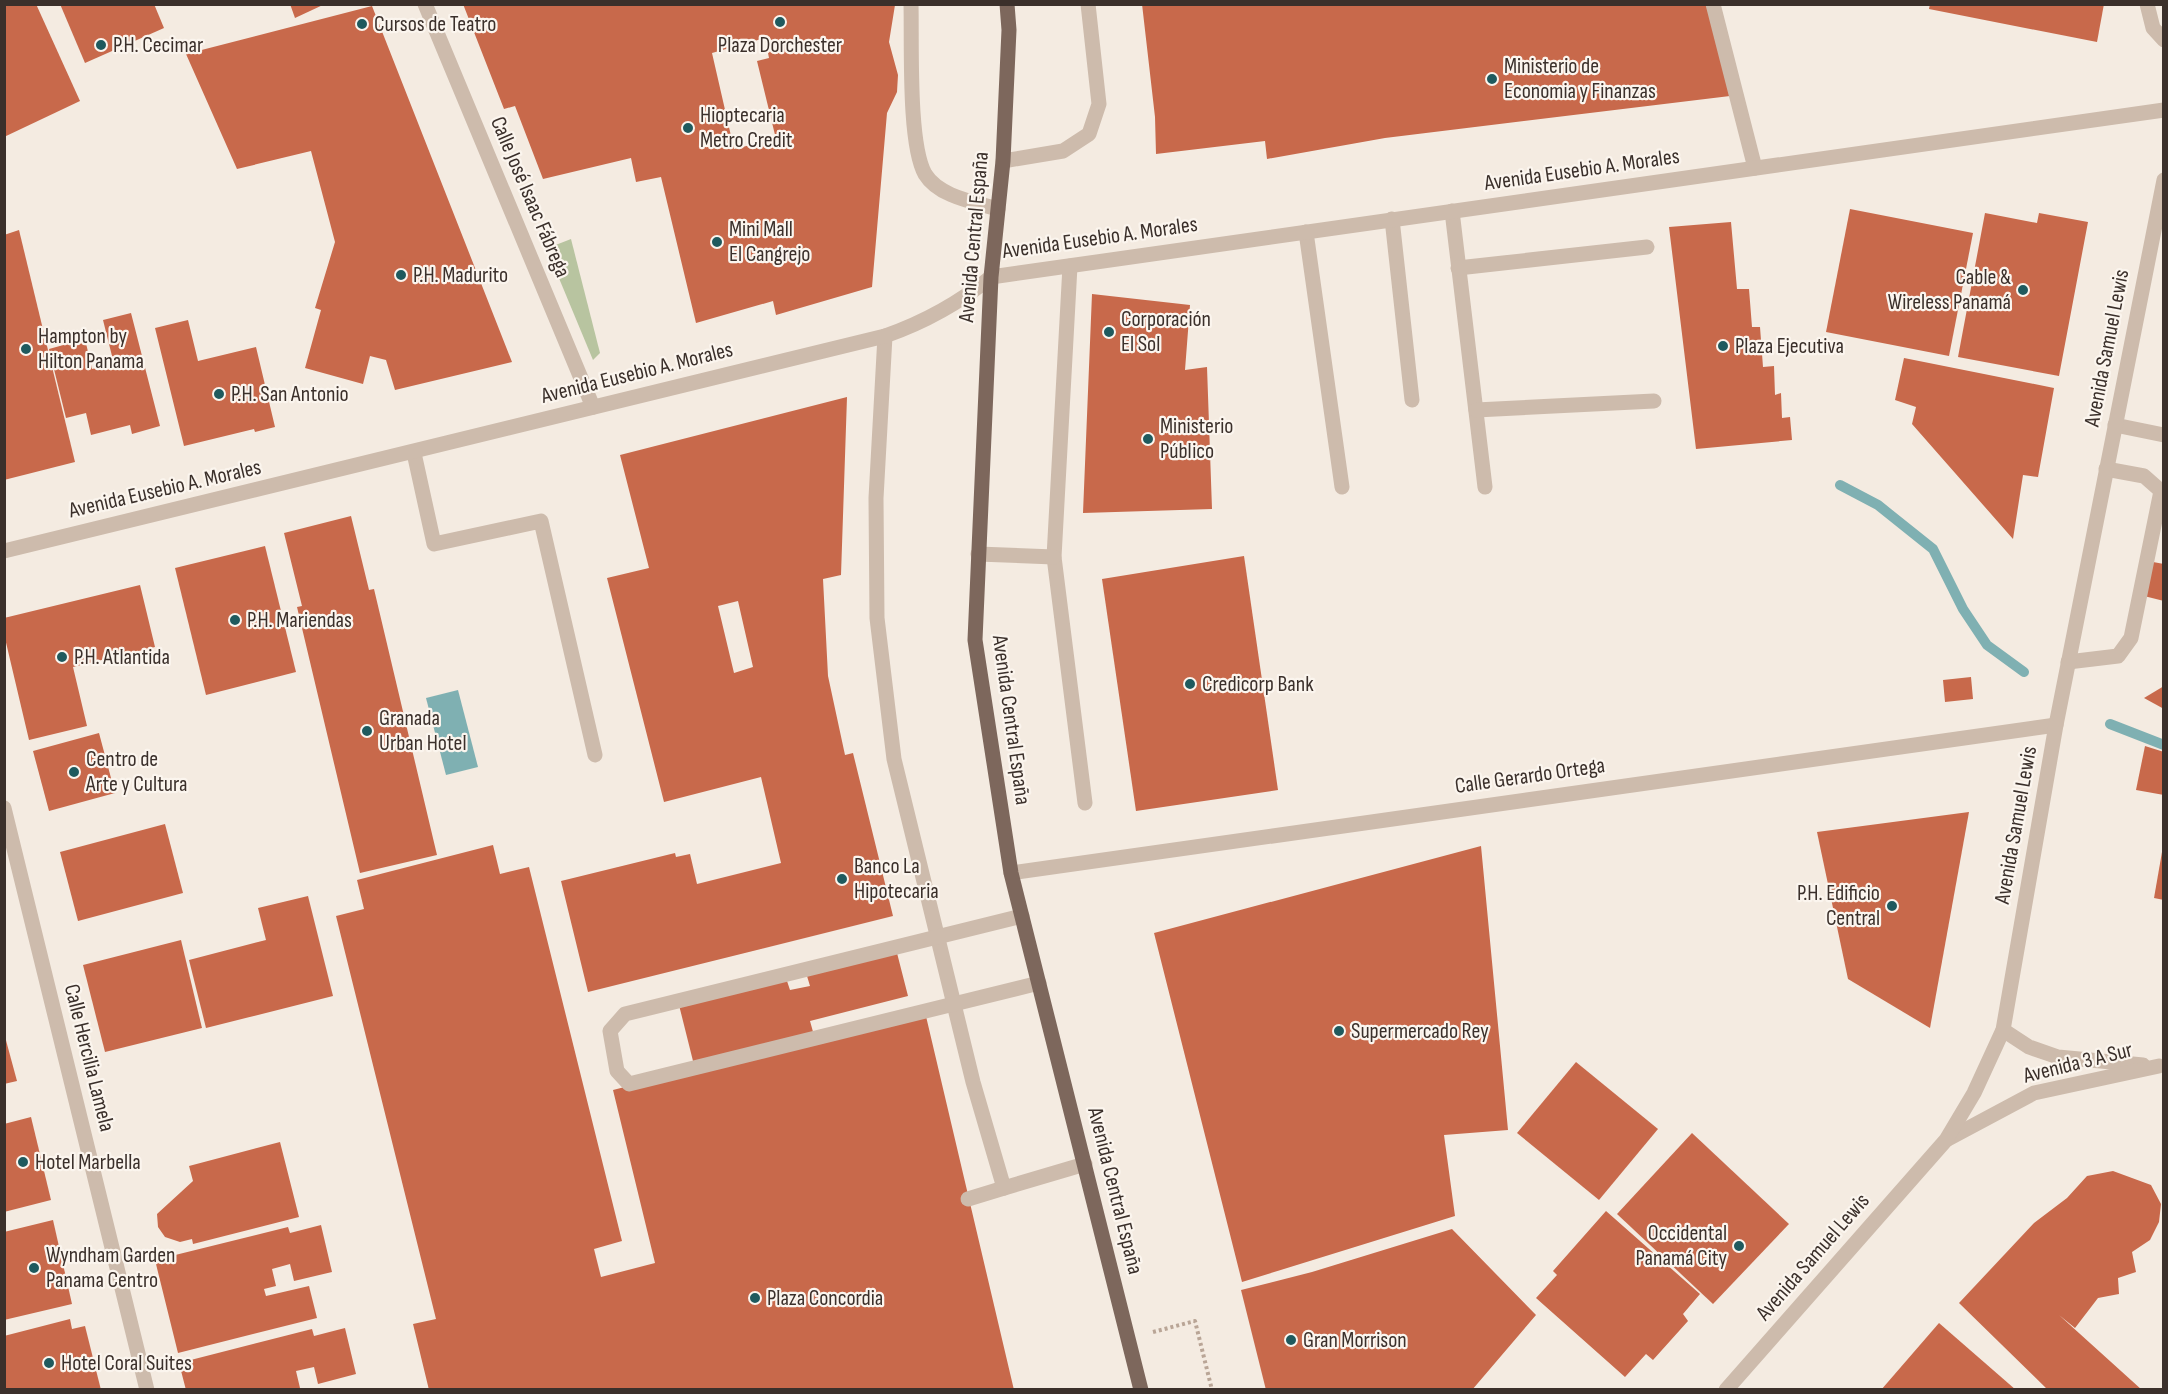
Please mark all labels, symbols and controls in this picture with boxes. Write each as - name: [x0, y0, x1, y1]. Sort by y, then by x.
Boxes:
- place label: Cursos de Teatro: [374, 11, 496, 38]
- marker: Plaza Dorchester: [773, 15, 787, 29]
- marker: Cursos de Teatro: [355, 17, 369, 31]
- place label: P.H. Cecimar: [113, 32, 203, 59]
- place label: Plaza Dorchester: [718, 32, 842, 59]
- marker: P.H. Cecimar: [94, 38, 108, 52]
- place label: Ministerio de Economia y Finanzas: [1504, 53, 1656, 105]
- marker: Ministerio de Economia y Finanzas: [1485, 72, 1499, 86]
- place label: Hioptecaria Metro Credit: [700, 102, 793, 154]
- street label: Calle José Isaac Fábrega: [484, 113, 576, 281]
- marker: Hioptecaria Metro Credit: [681, 121, 695, 135]
- street label: Avenida Eusebio A. Morales: [1482, 143, 1681, 197]
- street label: Avenida Central España: [953, 151, 995, 324]
- street label: Avenida Eusebio A. Morales: [1000, 211, 1199, 265]
- place label: Mini Mall El Cangrejo: [729, 216, 811, 268]
- marker: Mini Mall El Cangrejo: [710, 235, 724, 249]
- place label: P.H. Madurito: [413, 262, 508, 289]
- place label: Cable & Wireless Panamá: [1888, 264, 2011, 316]
- street label: Avenida Samuel Lewis: [2078, 267, 2136, 430]
- marker: P.H. Madurito: [394, 268, 408, 282]
- marker: Cable & Wireless Panamá: [2016, 283, 2030, 297]
- place label: Corporación El Sol: [1121, 306, 1211, 358]
- place label: Hampton by Hilton Panama: [38, 323, 144, 375]
- marker: Corporación El Sol: [1102, 325, 1116, 339]
- place label: Plaza Ejecutiva: [1735, 333, 1844, 360]
- street label: Avenida Eusebio A. Morales: [537, 336, 736, 410]
- marker: Plaza Ejecutiva: [1716, 339, 1730, 353]
- marker: Hampton by Hilton Panama: [19, 342, 33, 356]
- place label: P.H. San Antonio: [231, 381, 349, 408]
- marker: P.H. San Antonio: [212, 387, 226, 401]
- place label: Ministerio Público: [1160, 413, 1233, 465]
- marker: Ministerio Público: [1141, 432, 1155, 446]
- street label: Avenida Eusebio A. Morales: [65, 454, 264, 524]
- place label: P.H. Mariendas: [247, 607, 352, 634]
- marker: P.H. Mariendas: [228, 613, 242, 627]
- street label: Avenida Central España: [986, 632, 1036, 807]
- place label: P.H. Atlantida: [74, 644, 170, 671]
- marker: P.H. Atlantida: [55, 650, 69, 664]
- place label: Credicorp Bank: [1202, 671, 1314, 698]
- marker: Credicorp Bank: [1183, 677, 1197, 691]
- place label: Granada Urban Hotel: [379, 705, 466, 757]
- marker: Granada Urban Hotel: [360, 724, 374, 738]
- street label: Avenida Samuel Lewis: [1989, 744, 2043, 907]
- place label: Centro de Arte y Cultura: [85, 746, 188, 798]
- street label: Calle Gerardo Ortega: [1453, 752, 1607, 800]
- marker: Centro de Arte y Cultura: [67, 765, 81, 779]
- place label: Banco La Hipotecaria: [854, 853, 939, 905]
- marker: Banco La Hipotecaria: [835, 872, 849, 886]
- place label: P.H. Edificio Central: [1797, 880, 1880, 932]
- marker: P.H. Edificio Central: [1885, 899, 1899, 913]
- street label: Calle Hercilia Lamela: [58, 982, 120, 1134]
- place label: Supermercado Rey: [1351, 1018, 1489, 1045]
- marker: Supermercado Rey: [1332, 1024, 1346, 1038]
- street label: Avenida 3 A Sur: [2020, 1036, 2135, 1090]
- street label: Avenida Central España: [1081, 1104, 1149, 1277]
- place label: Hotel Marbella: [35, 1149, 141, 1176]
- marker: Hotel Marbella: [16, 1155, 30, 1169]
- street label: Avenida Samuel Lewis: [1750, 1188, 1876, 1327]
- place label: Occidental Panamá City: [1636, 1220, 1727, 1272]
- marker: Occidental Panamá City: [1732, 1239, 1746, 1253]
- place label: Wyndham Garden Panama Centro: [46, 1242, 176, 1294]
- marker: Wyndham Garden Panama Centro: [27, 1261, 41, 1275]
- place label: Plaza Concordia: [767, 1285, 883, 1312]
- marker: Plaza Concordia: [748, 1291, 762, 1305]
- place label: Gran Morrison: [1303, 1327, 1407, 1354]
- marker: Gran Morrison: [1284, 1333, 1298, 1347]
- place label: Hotel Coral Suites: [61, 1350, 192, 1377]
- marker: Hotel Coral Suites: [42, 1356, 56, 1370]

